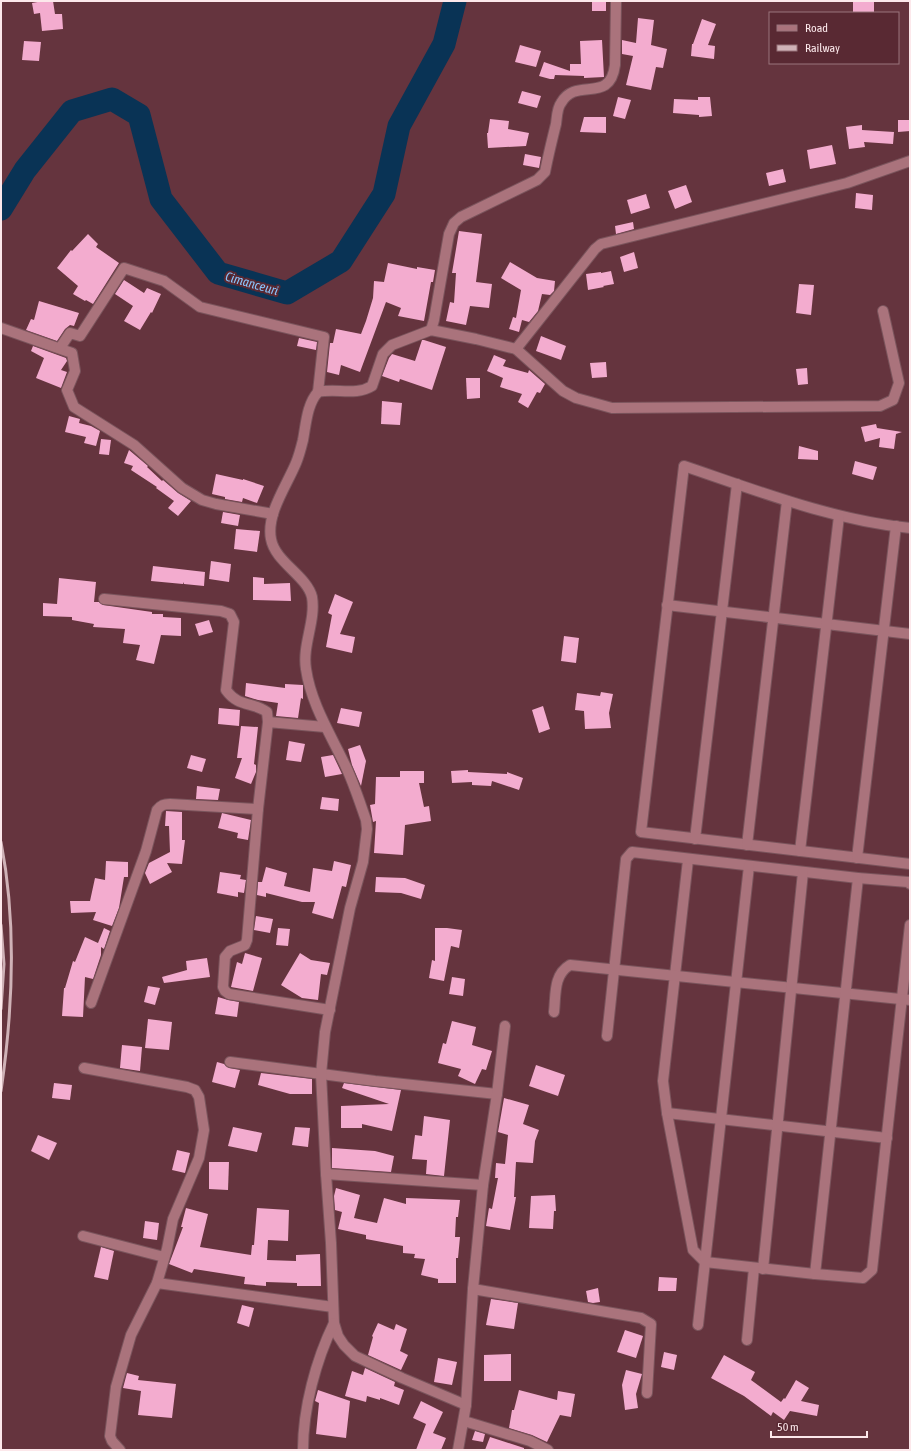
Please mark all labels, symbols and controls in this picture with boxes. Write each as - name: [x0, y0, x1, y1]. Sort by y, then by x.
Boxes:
- legend: [769, 12, 899, 64]
- text: Road: [805, 21, 828, 35]
- text: Railway: [805, 41, 840, 55]
- water label: Cimanceuri: [224, 269, 280, 298]
- scale bar: [771, 1413, 867, 1439]
- text: 50 m: [777, 1420, 799, 1434]

